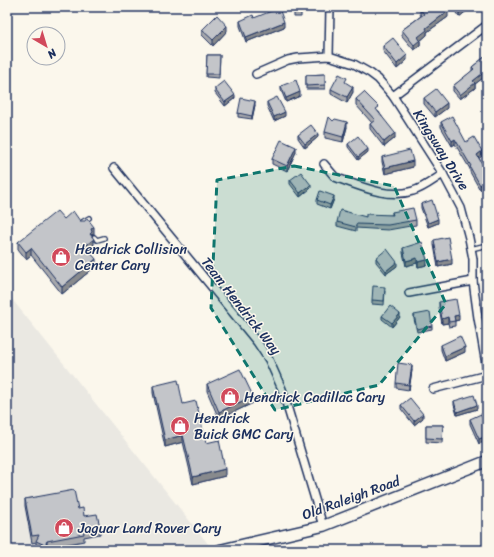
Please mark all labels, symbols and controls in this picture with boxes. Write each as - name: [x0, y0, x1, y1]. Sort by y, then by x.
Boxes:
- north arrow: [26, 26, 66, 66]
- text: N: [43, 43, 61, 64]
- street label: Kingsway Drive: [406, 104, 476, 196]
- place label: Hendrick Collision Center Cary: [75, 237, 187, 278]
- shop icon: Hendrick Collision Center Cary: [50, 246, 72, 268]
- street label: Team Hendrick Way: [194, 251, 288, 361]
- place label: Hendrick Cadillac Cary: [244, 385, 386, 410]
- shop icon: Hendrick Cadillac Cary: [219, 386, 241, 408]
- place label: Hendrick Buick GMC Cary: [194, 406, 294, 447]
- shop icon: Hendrick Buick GMC Cary: [169, 415, 191, 437]
- street label: Old Raleigh Road: [298, 468, 405, 527]
- place label: Jaguar Land Rover Cary: [77, 516, 222, 541]
- shop icon: Jaguar Land Rover Cary: [53, 517, 75, 539]

